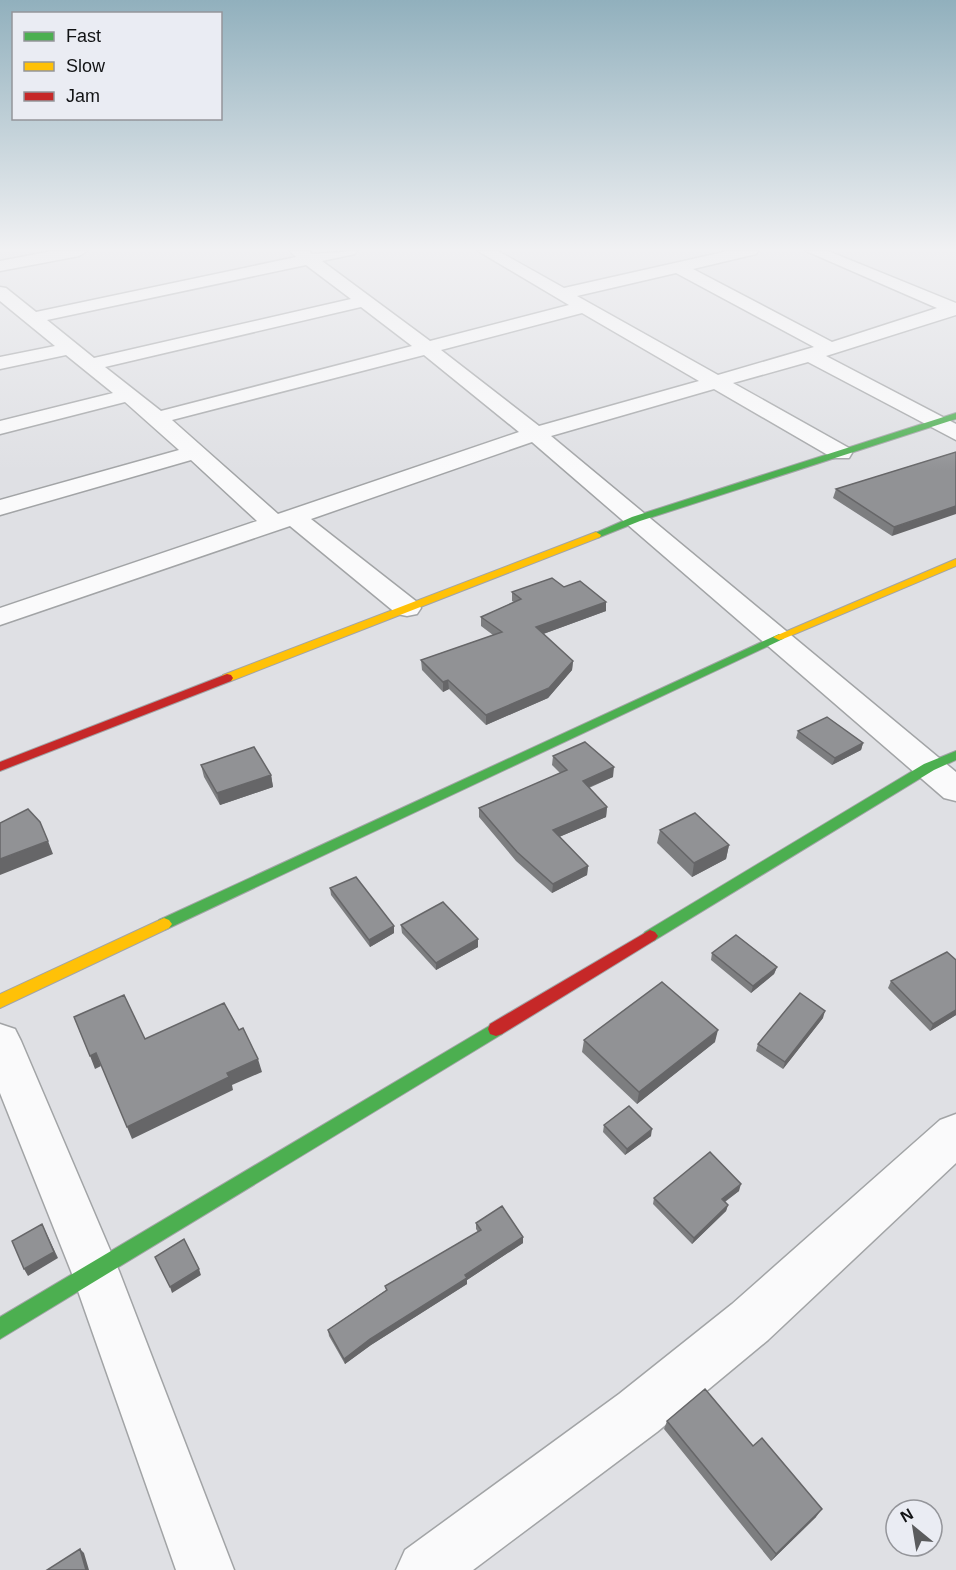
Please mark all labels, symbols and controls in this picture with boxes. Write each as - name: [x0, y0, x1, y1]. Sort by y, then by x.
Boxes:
- legend: [12, 12, 222, 120]
- text: Fast: [66, 26, 101, 46]
- text: Slow: [66, 56, 106, 76]
- text: Jam: [66, 86, 100, 106]
- north arrow: [884, 1498, 944, 1558]
- text: N: [897, 1505, 916, 1526]

